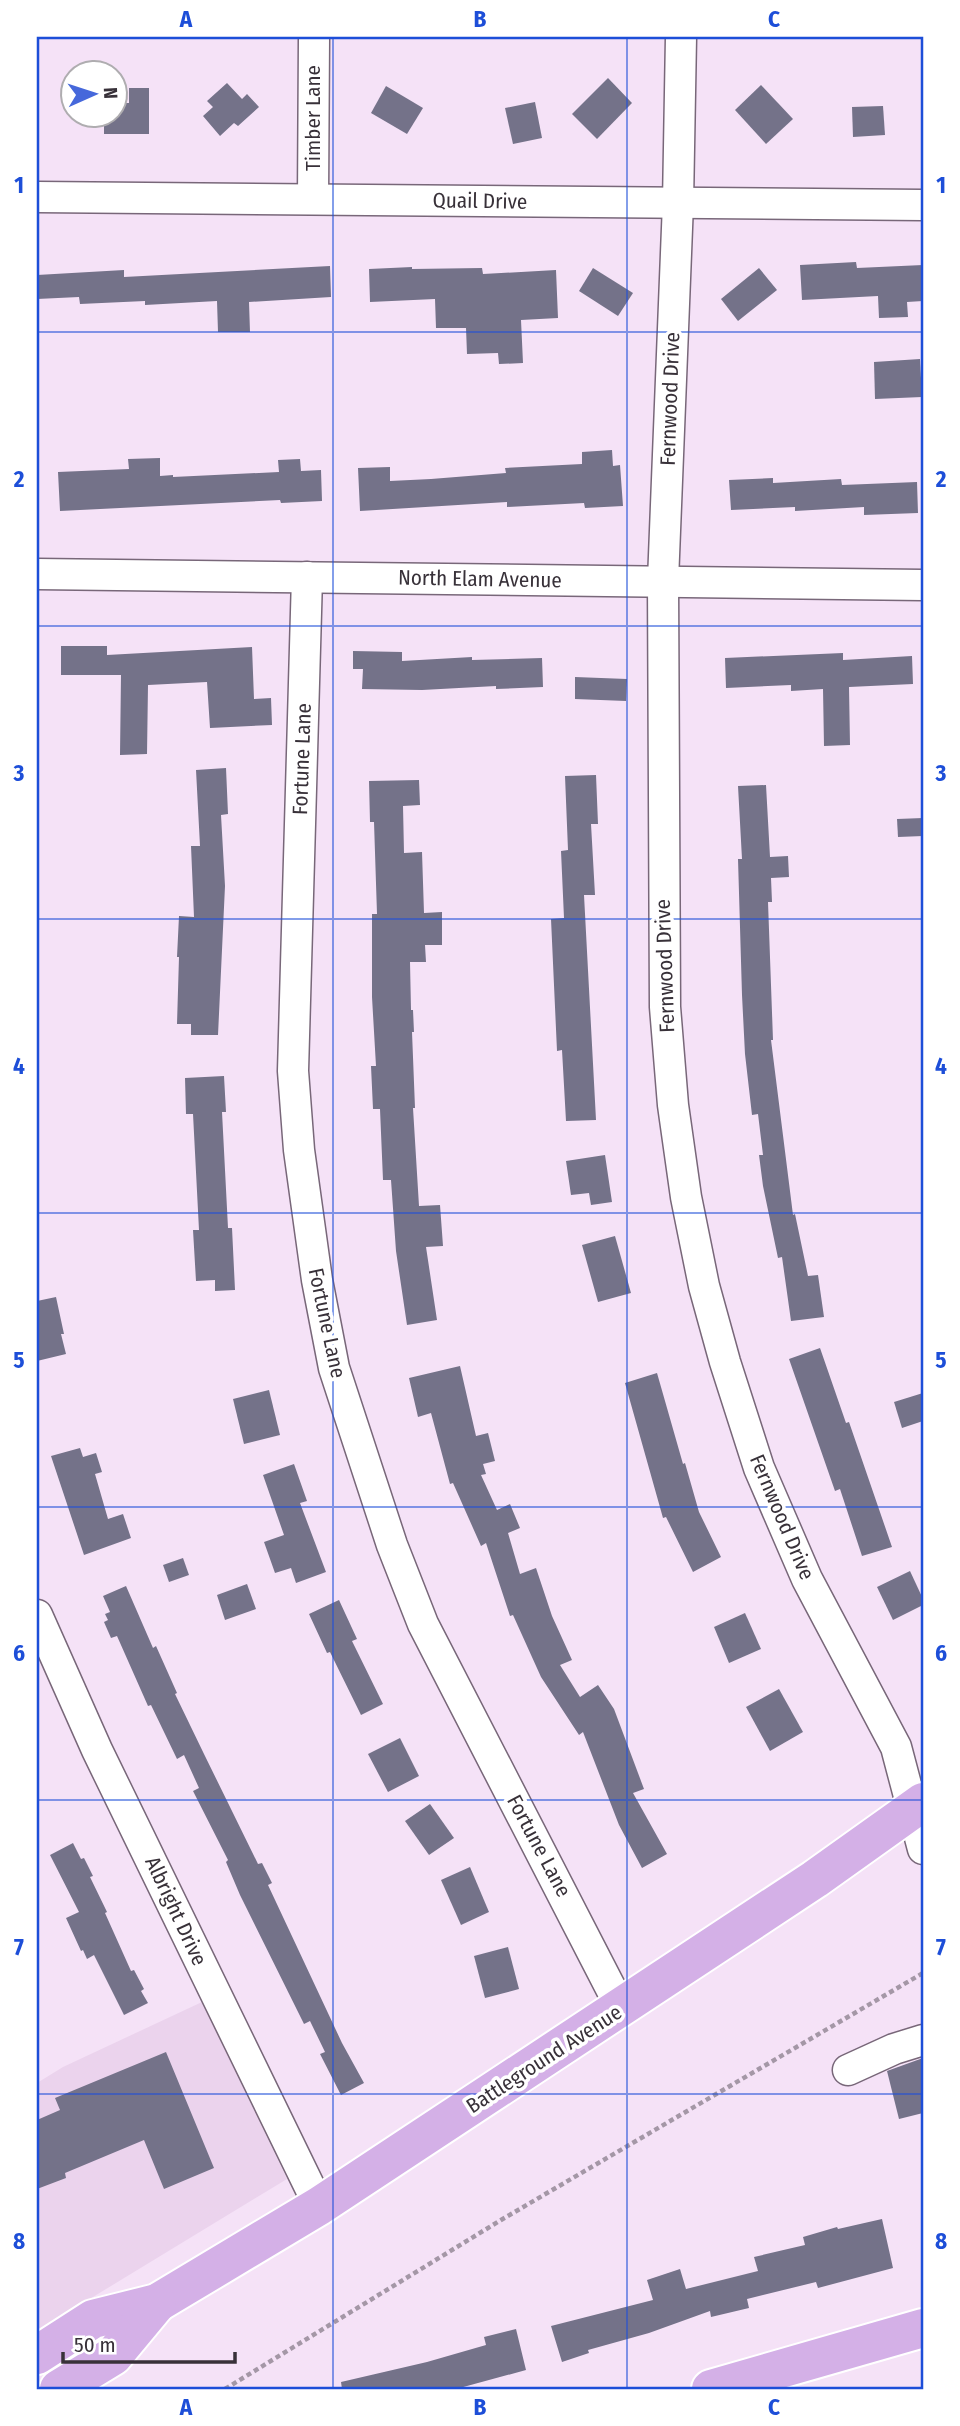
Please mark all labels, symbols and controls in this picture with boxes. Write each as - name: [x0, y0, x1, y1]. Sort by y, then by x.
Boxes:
- text: A: [179, 5, 193, 33]
- text: B: [474, 5, 487, 33]
- text: C: [768, 5, 780, 33]
- north arrow: [60, 60, 130, 130]
- street label: Timber Lane: [300, 65, 326, 171]
- text: N: [99, 87, 122, 99]
- text: 1: [14, 171, 24, 199]
- text: 1: [936, 171, 946, 199]
- street label: Quail Drive: [432, 187, 528, 215]
- street label: Fernwood Drive: [655, 332, 685, 466]
- text: 2: [13, 465, 25, 493]
- text: 2: [935, 465, 947, 493]
- street label: North Elam Avenue: [398, 565, 562, 593]
- street label: Fortune Lane: [287, 703, 317, 815]
- text: 3: [13, 759, 25, 787]
- text: 3: [935, 759, 947, 787]
- street label: Fernwood Drive: [650, 899, 680, 1033]
- text: 4: [13, 1052, 25, 1080]
- text: 4: [935, 1052, 947, 1080]
- street label: Fortune Lane: [303, 1266, 351, 1380]
- text: 5: [13, 1346, 25, 1374]
- text: 5: [935, 1346, 947, 1374]
- street label: Fernwood Drive: [744, 1450, 820, 1584]
- text: 6: [13, 1639, 25, 1667]
- text: 6: [935, 1639, 947, 1667]
- street label: Fortune Lane: [501, 1790, 577, 1902]
- street label: Albright Drive: [139, 1852, 213, 1970]
- text: 7: [14, 1933, 24, 1961]
- text: 7: [936, 1933, 946, 1961]
- street label: Battleground Avenue: [461, 1999, 627, 2119]
- text: 8: [13, 2227, 25, 2255]
- text: 8: [935, 2227, 947, 2255]
- scale bar: [63, 2321, 234, 2365]
- text: 50 m: [74, 2332, 116, 2358]
- text: A: [179, 2393, 193, 2421]
- text: B: [474, 2393, 487, 2421]
- text: C: [768, 2393, 780, 2421]

